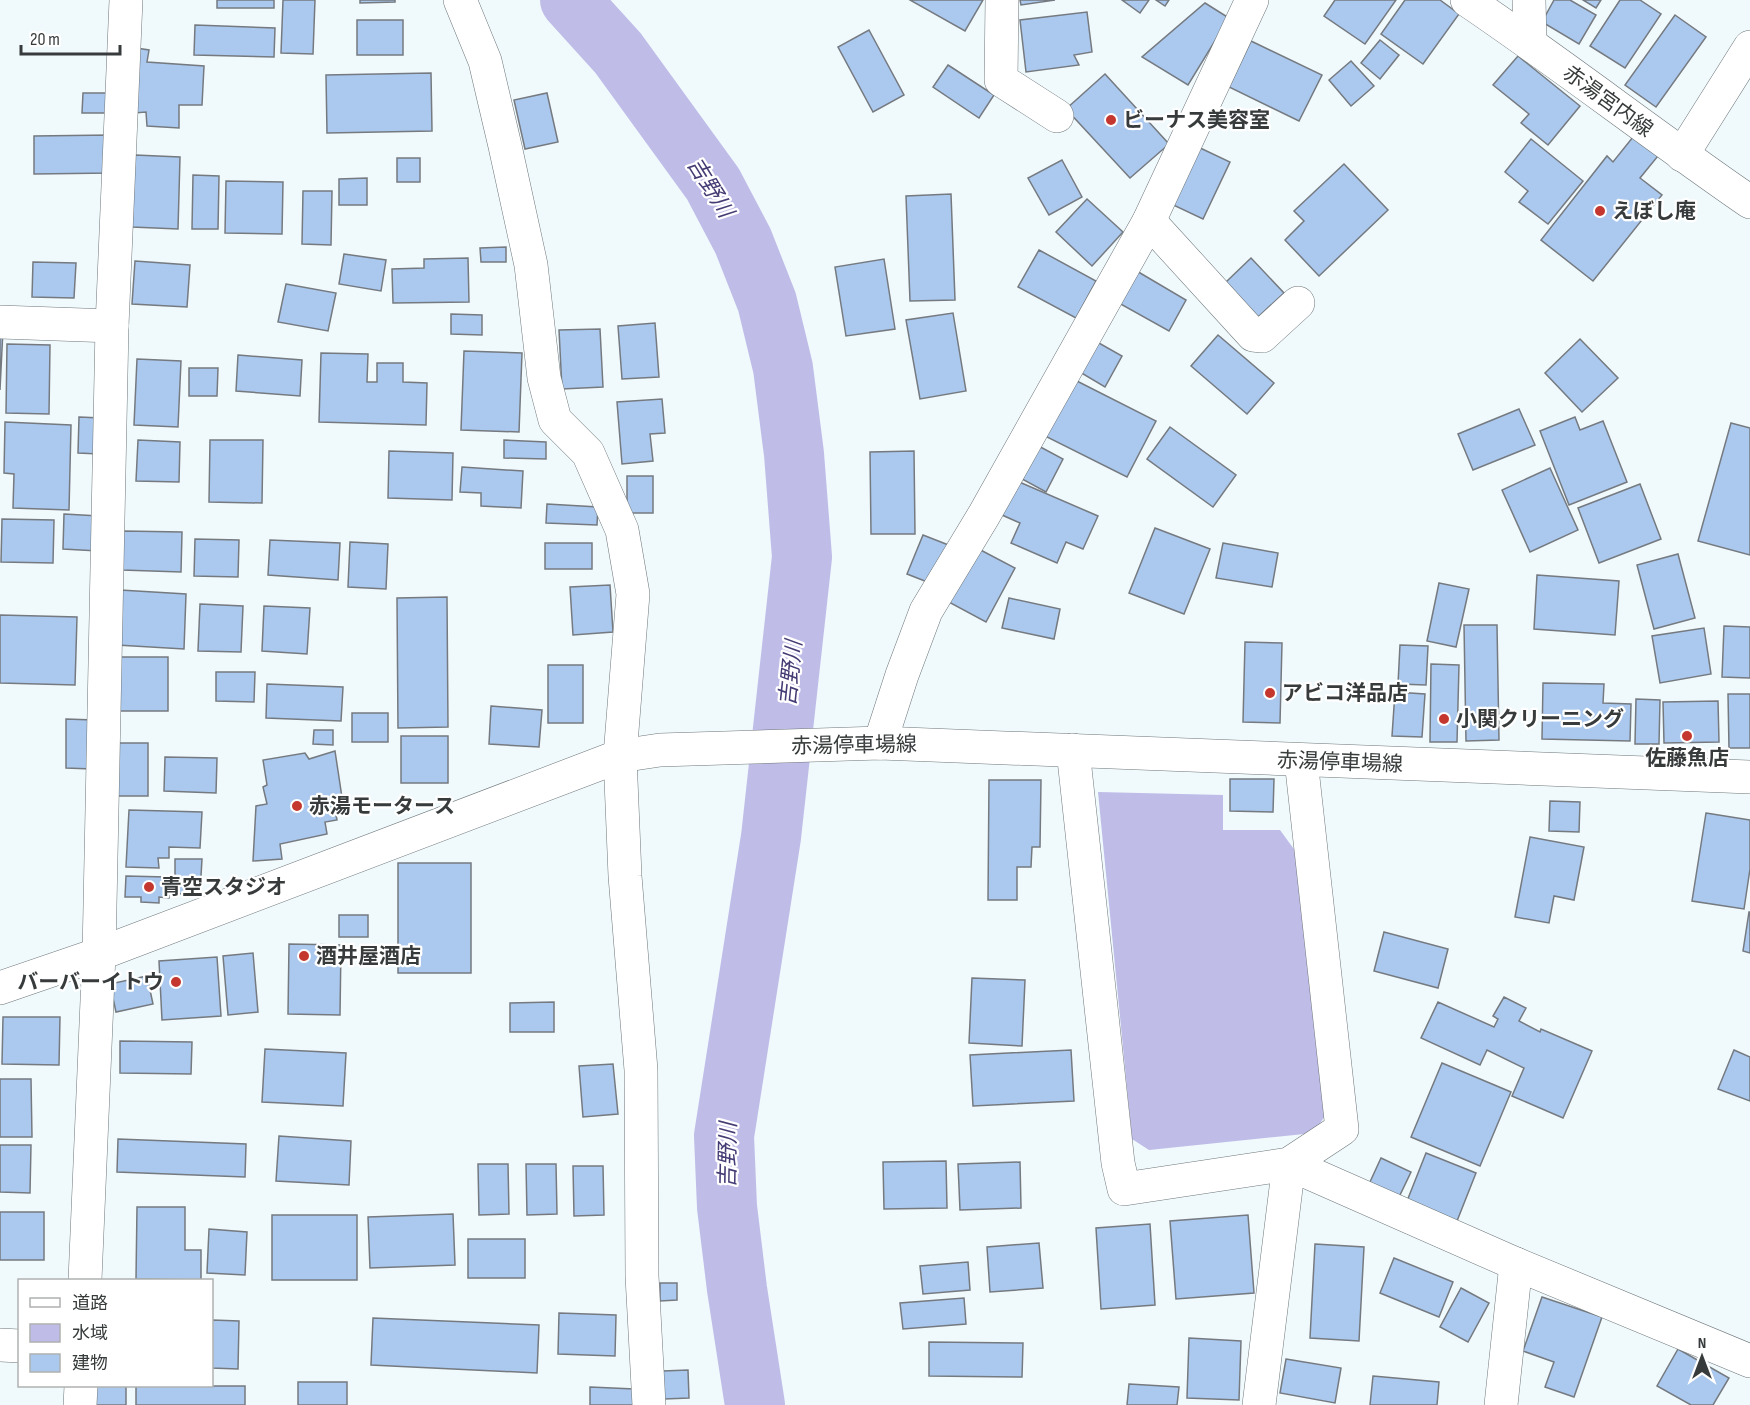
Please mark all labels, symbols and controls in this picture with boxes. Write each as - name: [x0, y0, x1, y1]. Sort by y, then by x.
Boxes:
- scale bar: [21, 18, 120, 56]
- text: 20 m: [30, 29, 60, 50]
- street label: 赤湯宮内線: [1558, 60, 1658, 142]
- place label: ビーナス美容室: [1123, 108, 1270, 133]
- marker: ビーナス美容室: [1104, 113, 1118, 127]
- water label: 吉野川: [681, 153, 740, 225]
- place label: えぼし庵: [1612, 199, 1696, 224]
- marker: えぼし庵: [1593, 204, 1607, 218]
- water label: 吉野川: [775, 637, 809, 707]
- place label: アビコ洋品店: [1282, 681, 1408, 706]
- marker: アビコ洋品店: [1263, 686, 1277, 700]
- place label: 小関クリーニング: [1456, 707, 1624, 732]
- marker: 小関クリーニング: [1437, 712, 1451, 726]
- marker: 佐藤魚店: [1680, 729, 1694, 743]
- street label: 赤湯停車場線: [791, 732, 917, 759]
- place label: 佐藤魚店: [1645, 746, 1729, 771]
- street label: 赤湯停車場線: [1277, 748, 1403, 777]
- place label: 赤湯モータース: [309, 794, 455, 819]
- marker: 赤湯モータース: [290, 799, 304, 813]
- place label: 青空スタジオ: [161, 875, 287, 900]
- marker: 青空スタジオ: [142, 880, 156, 894]
- place label: 酒井屋酒店: [316, 944, 421, 969]
- marker: 酒井屋酒店: [297, 949, 311, 963]
- place label: バーバーイトウ: [17, 970, 164, 995]
- marker: バーバーイトウ: [169, 975, 183, 989]
- water label: 吉野川: [714, 1120, 743, 1188]
- legend: [18, 1279, 213, 1387]
- text: 道路: [72, 1293, 108, 1314]
- text: 水域: [72, 1323, 108, 1344]
- north arrow: [1672, 1327, 1732, 1387]
- text: N: [1698, 1334, 1706, 1353]
- text: 建物: [72, 1353, 108, 1374]

